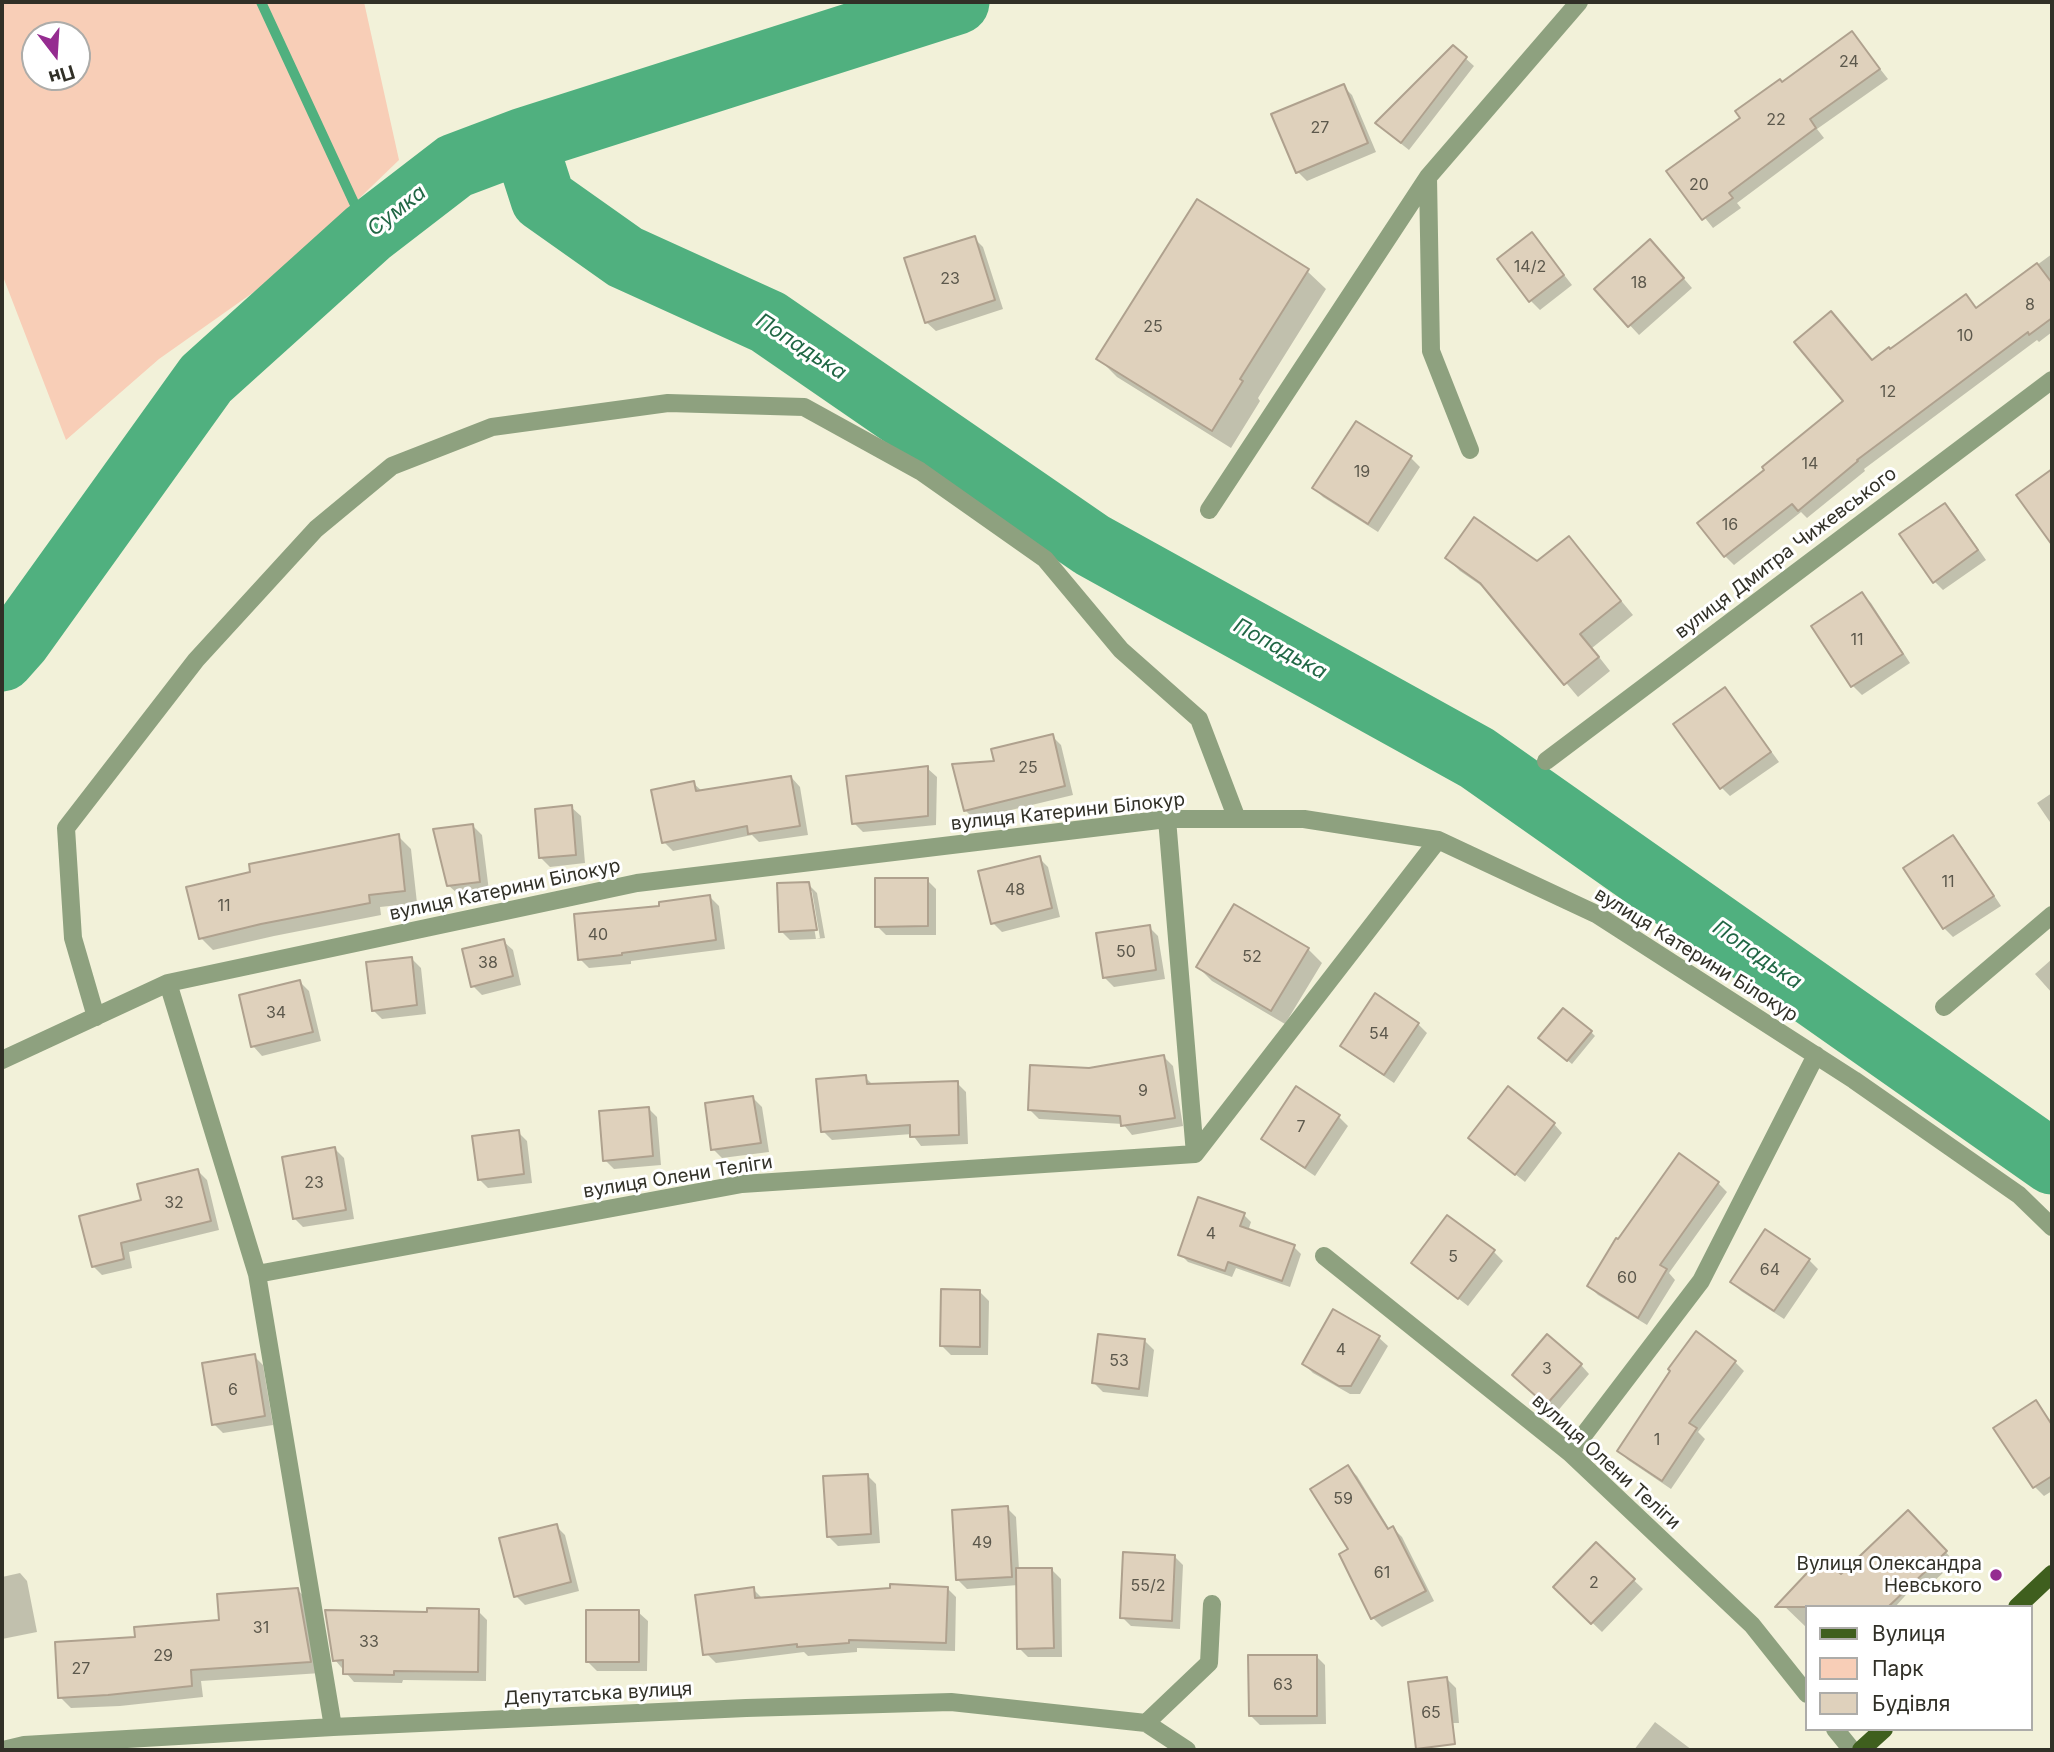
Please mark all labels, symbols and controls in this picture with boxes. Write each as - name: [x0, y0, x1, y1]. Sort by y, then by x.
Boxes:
- north arrow: [21, 21, 91, 91]
- house number: 24: [1839, 52, 1859, 72]
- text: Пн: [46, 60, 78, 89]
- house number: 22: [1766, 110, 1786, 130]
- house number: 27: [1311, 118, 1329, 138]
- house number: 20: [1689, 175, 1709, 195]
- water label: Сумка: [363, 180, 431, 242]
- house number: 14/2: [1514, 257, 1546, 277]
- house number: 23: [940, 269, 960, 289]
- house number: 18: [1631, 273, 1647, 293]
- house number: 8: [2025, 295, 2035, 315]
- water label: Попадька: [751, 308, 851, 386]
- house number: 25: [1143, 317, 1163, 337]
- house number: 10: [1957, 326, 1973, 346]
- house number: 12: [1880, 382, 1896, 402]
- house number: 14: [1802, 454, 1818, 474]
- house number: 19: [1354, 462, 1370, 482]
- street label: вулиця Дмитра Чижевського: [1671, 462, 1901, 644]
- house number: 16: [1722, 515, 1738, 535]
- water label: Попадька: [1229, 613, 1331, 685]
- house number: 11: [1850, 630, 1864, 650]
- house number: 25: [1018, 758, 1038, 778]
- street label: вулиця Катерини Білокур: [950, 788, 1186, 836]
- street label: вулиця Катерини Білокур: [387, 854, 623, 926]
- house number: 11: [1941, 872, 1955, 892]
- house number: 48: [1005, 880, 1025, 900]
- street label: вулиця Катерини Білокур: [1590, 883, 1802, 1027]
- house number: 11: [217, 896, 231, 916]
- water label: Попадька: [1708, 915, 1806, 995]
- house number: 40: [588, 925, 608, 945]
- house number: 50: [1116, 942, 1136, 962]
- house number: 52: [1242, 947, 1262, 967]
- house number: 38: [478, 953, 498, 973]
- house number: 34: [266, 1003, 286, 1023]
- house number: 54: [1369, 1024, 1389, 1044]
- house number: 9: [1138, 1081, 1148, 1101]
- house number: 7: [1296, 1117, 1306, 1137]
- street label: вулиця Олени Теліги: [582, 1151, 774, 1203]
- house number: 23: [304, 1173, 324, 1193]
- house number: 32: [164, 1193, 184, 1213]
- house number: 4: [1206, 1224, 1216, 1244]
- house number: 5: [1448, 1247, 1458, 1267]
- house number: 64: [1760, 1260, 1780, 1280]
- house number: 60: [1617, 1268, 1637, 1288]
- house number: 4: [1336, 1340, 1346, 1360]
- house number: 53: [1109, 1351, 1129, 1371]
- house number: 3: [1542, 1359, 1552, 1379]
- house number: 6: [228, 1380, 238, 1400]
- street label: вулиця Олени Теліги: [1527, 1389, 1685, 1535]
- house number: 1: [1654, 1430, 1660, 1450]
- house number: 59: [1333, 1489, 1353, 1509]
- house number: 49: [972, 1533, 992, 1553]
- place label: Вулиця Олександра Невського: [1797, 1553, 1982, 1597]
- house number: 61: [1374, 1563, 1390, 1583]
- marker: Вулиця Олександра Невського: [1988, 1567, 2004, 1583]
- house number: 2: [1589, 1573, 1599, 1593]
- house number: 55/2: [1131, 1576, 1165, 1596]
- legend: [1806, 1605, 2033, 1731]
- house number: 31: [253, 1618, 269, 1638]
- text: Вулиця: [1872, 1621, 1945, 1646]
- house number: 33: [359, 1632, 379, 1652]
- house number: 29: [153, 1646, 173, 1666]
- text: Парк: [1872, 1656, 1924, 1681]
- house number: 27: [72, 1659, 90, 1679]
- house number: 63: [1273, 1675, 1293, 1695]
- street label: Депутатська вулиця: [503, 1678, 693, 1710]
- text: Будівля: [1872, 1691, 1950, 1716]
- house number: 65: [1421, 1703, 1441, 1723]

